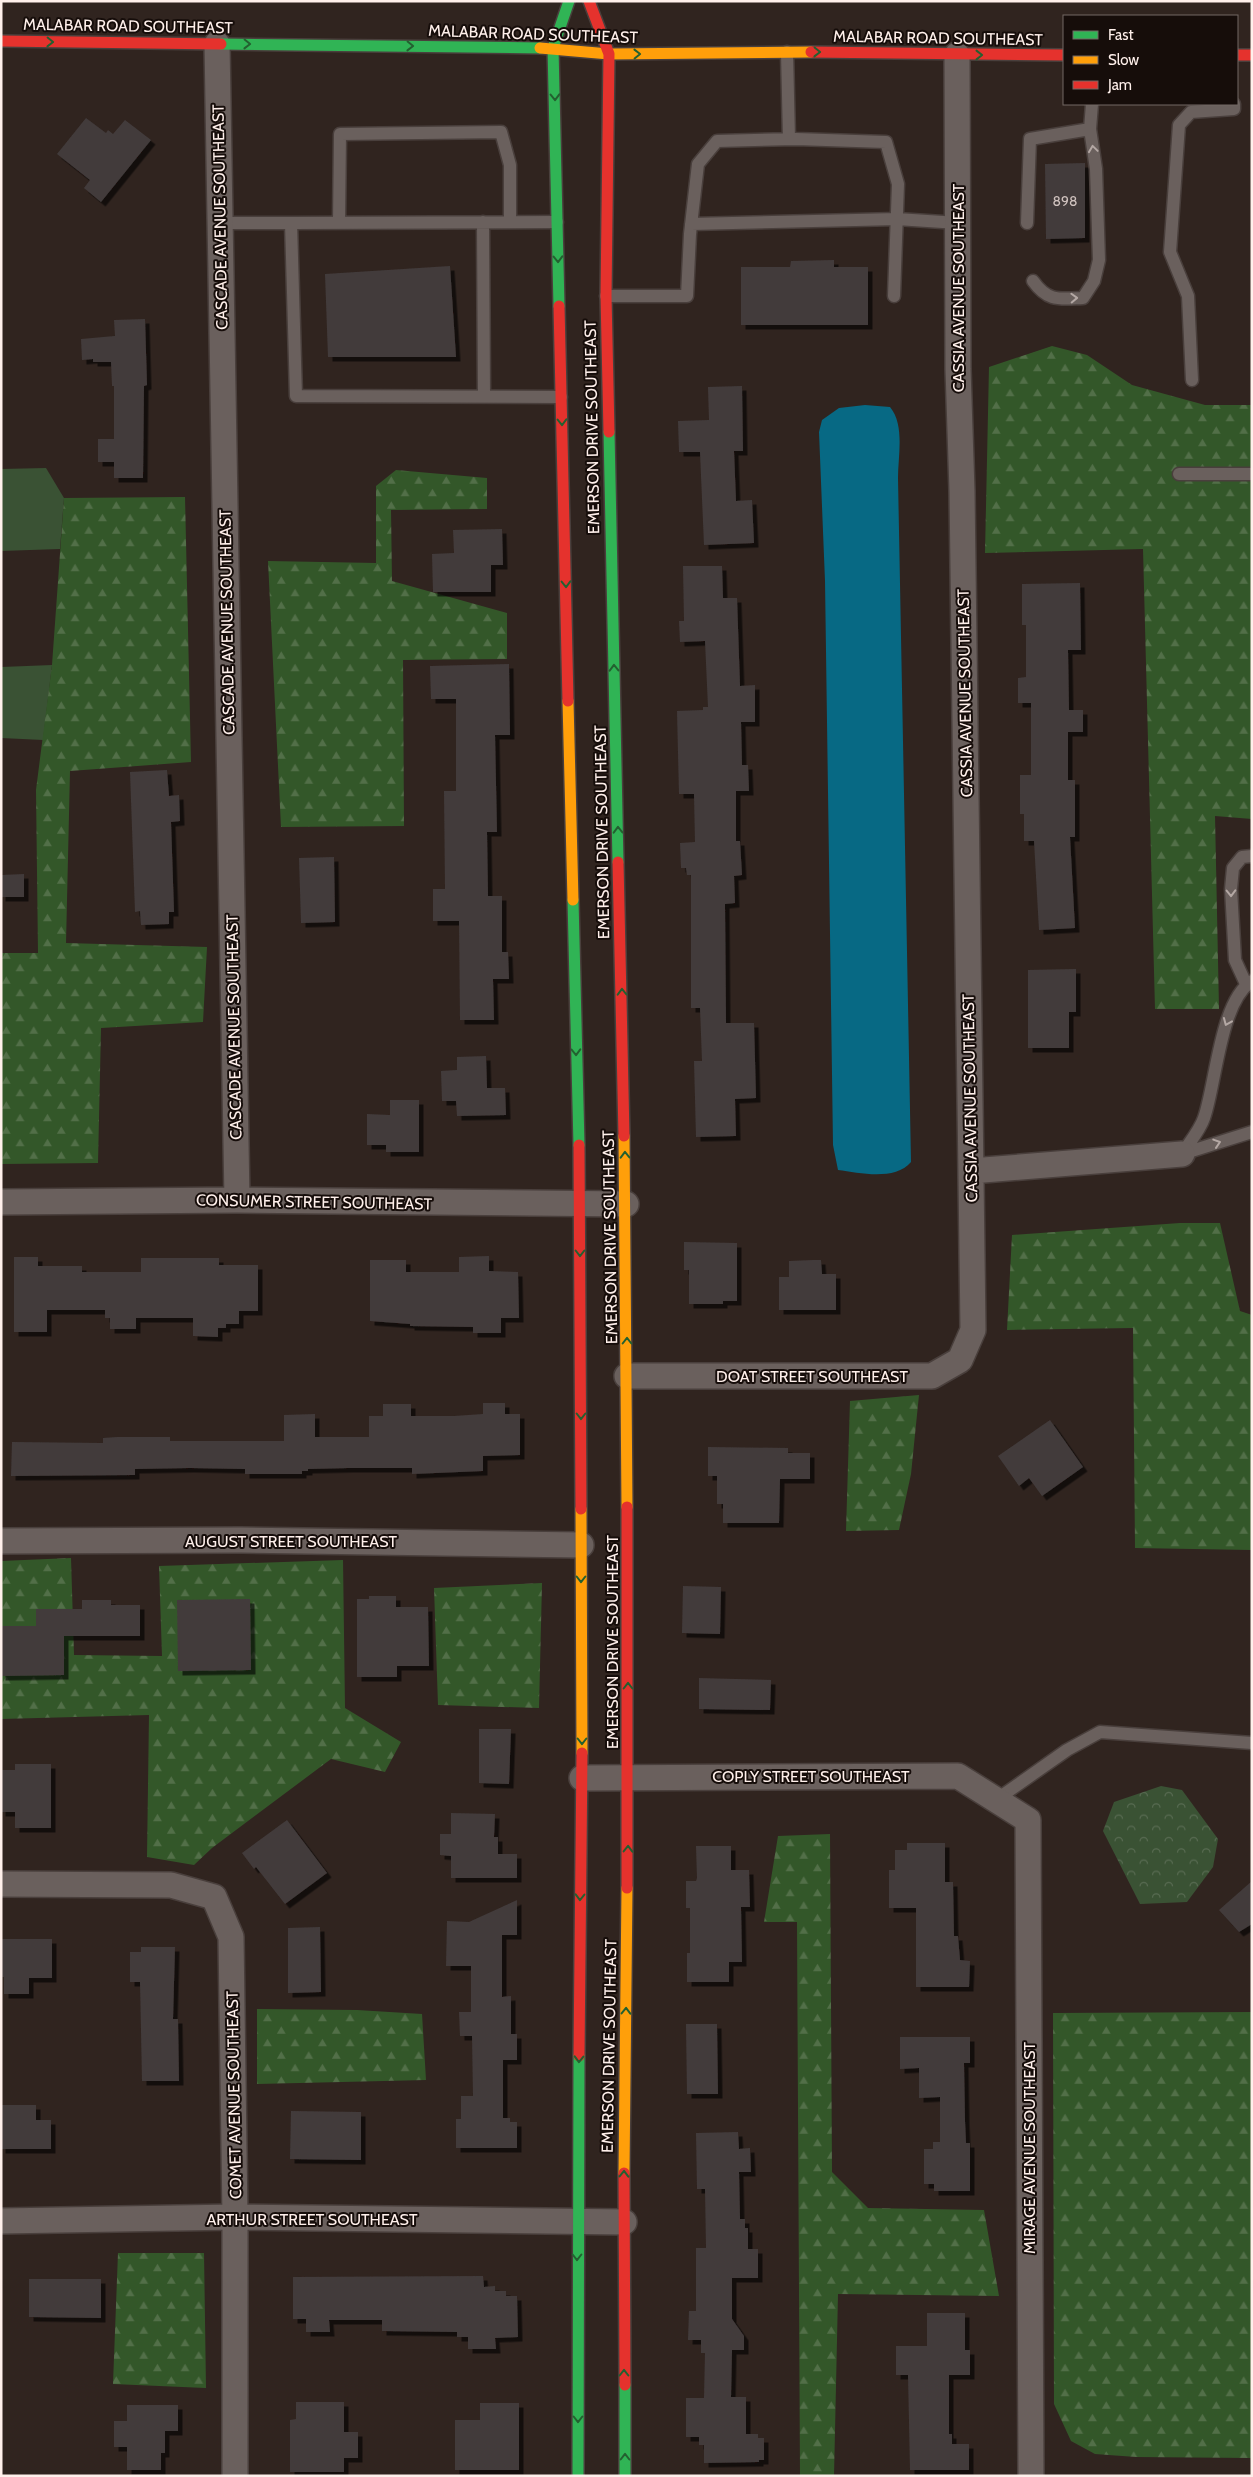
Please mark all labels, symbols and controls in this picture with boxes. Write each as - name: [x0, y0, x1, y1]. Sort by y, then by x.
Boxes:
- street label: MALABAR ROAD SOUTHEAST: [23, 15, 234, 37]
- legend: [1063, 15, 1238, 105]
- street label: MALABAR ROAD SOUTHEAST: [428, 21, 639, 47]
- text: Fast: [1108, 26, 1133, 44]
- street label: MALABAR ROAD SOUTHEAST: [833, 27, 1044, 49]
- one-way arrow: [46, 36, 54, 47]
- one-way arrow: [244, 39, 252, 49]
- one-way arrow: [406, 41, 414, 52]
- one-way arrow: [813, 47, 821, 58]
- one-way arrow: [634, 49, 641, 59]
- one-way arrow: [976, 50, 984, 60]
- text: Slow: [1108, 51, 1139, 69]
- text: Jam: [1107, 76, 1132, 94]
- one-way arrow: [549, 93, 560, 101]
- street label: CASCADE AVENUE SOUTHEAST: [209, 104, 231, 330]
- one-way arrow: [1088, 145, 1098, 153]
- street label: CASSIA AVENUE SOUTHEAST: [949, 183, 968, 392]
- house number: 898: [1053, 192, 1077, 210]
- one-way arrow: [553, 256, 564, 264]
- one-way arrow: [1070, 293, 1078, 304]
- street label: EMERSON DRIVE SOUTHEAST: [581, 319, 603, 534]
- one-way arrow: [557, 418, 567, 426]
- street label: CASCADE AVENUE SOUTHEAST: [216, 509, 238, 735]
- one-way arrow: [561, 580, 571, 588]
- street label: CASSIA AVENUE SOUTHEAST: [954, 588, 976, 797]
- one-way arrow: [609, 663, 619, 671]
- street label: EMERSON DRIVE SOUTHEAST: [591, 724, 613, 939]
- one-way arrow: [613, 826, 623, 834]
- one-way arrow: [1226, 889, 1237, 897]
- street label: CASCADE AVENUE SOUTHEAST: [223, 914, 245, 1140]
- one-way arrow: [617, 988, 627, 996]
- street label: CASSIA AVENUE SOUTHEAST: [959, 993, 981, 1202]
- one-way arrow: [1223, 1017, 1234, 1026]
- one-way arrow: [571, 1049, 582, 1057]
- street label: EMERSON DRIVE SOUTHEAST: [599, 1129, 621, 1344]
- one-way arrow: [1212, 1139, 1221, 1149]
- one-way arrow: [620, 1151, 631, 1159]
- street label: CONSUMER STREET SOUTHEAST: [196, 1190, 433, 1214]
- one-way arrow: [575, 1250, 585, 1258]
- one-way arrow: [622, 1337, 632, 1345]
- street label: DOAT STREET SOUTHEAST: [716, 1367, 908, 1386]
- one-way arrow: [576, 1412, 586, 1420]
- street label: AUGUST STREET SOUTHEAST: [185, 1532, 397, 1551]
- street label: EMERSON DRIVE SOUTHEAST: [603, 1534, 622, 1749]
- one-way arrow: [576, 1575, 586, 1583]
- one-way arrow: [623, 1682, 633, 1690]
- one-way arrow: [577, 1738, 587, 1745]
- street label: COPLY STREET SOUTHEAST: [712, 1767, 910, 1786]
- one-way arrow: [623, 1844, 633, 1852]
- one-way arrow: [575, 1893, 586, 1901]
- street label: EMERSON DRIVE SOUTHEAST: [598, 1938, 620, 2153]
- street label: COMET AVENUE SOUTHEAST: [223, 1990, 245, 2199]
- one-way arrow: [621, 2007, 631, 2014]
- street label: MIRAGE AVENUE SOUTHEAST: [1020, 2041, 1039, 2254]
- one-way arrow: [574, 2056, 584, 2063]
- one-way arrow: [619, 2169, 629, 2177]
- street label: ARTHUR STREET SOUTHEAST: [207, 2210, 418, 2229]
- one-way arrow: [572, 2253, 582, 2261]
- one-way arrow: [619, 2369, 629, 2376]
- one-way arrow: [573, 2416, 583, 2423]
- one-way arrow: [620, 2453, 630, 2461]

